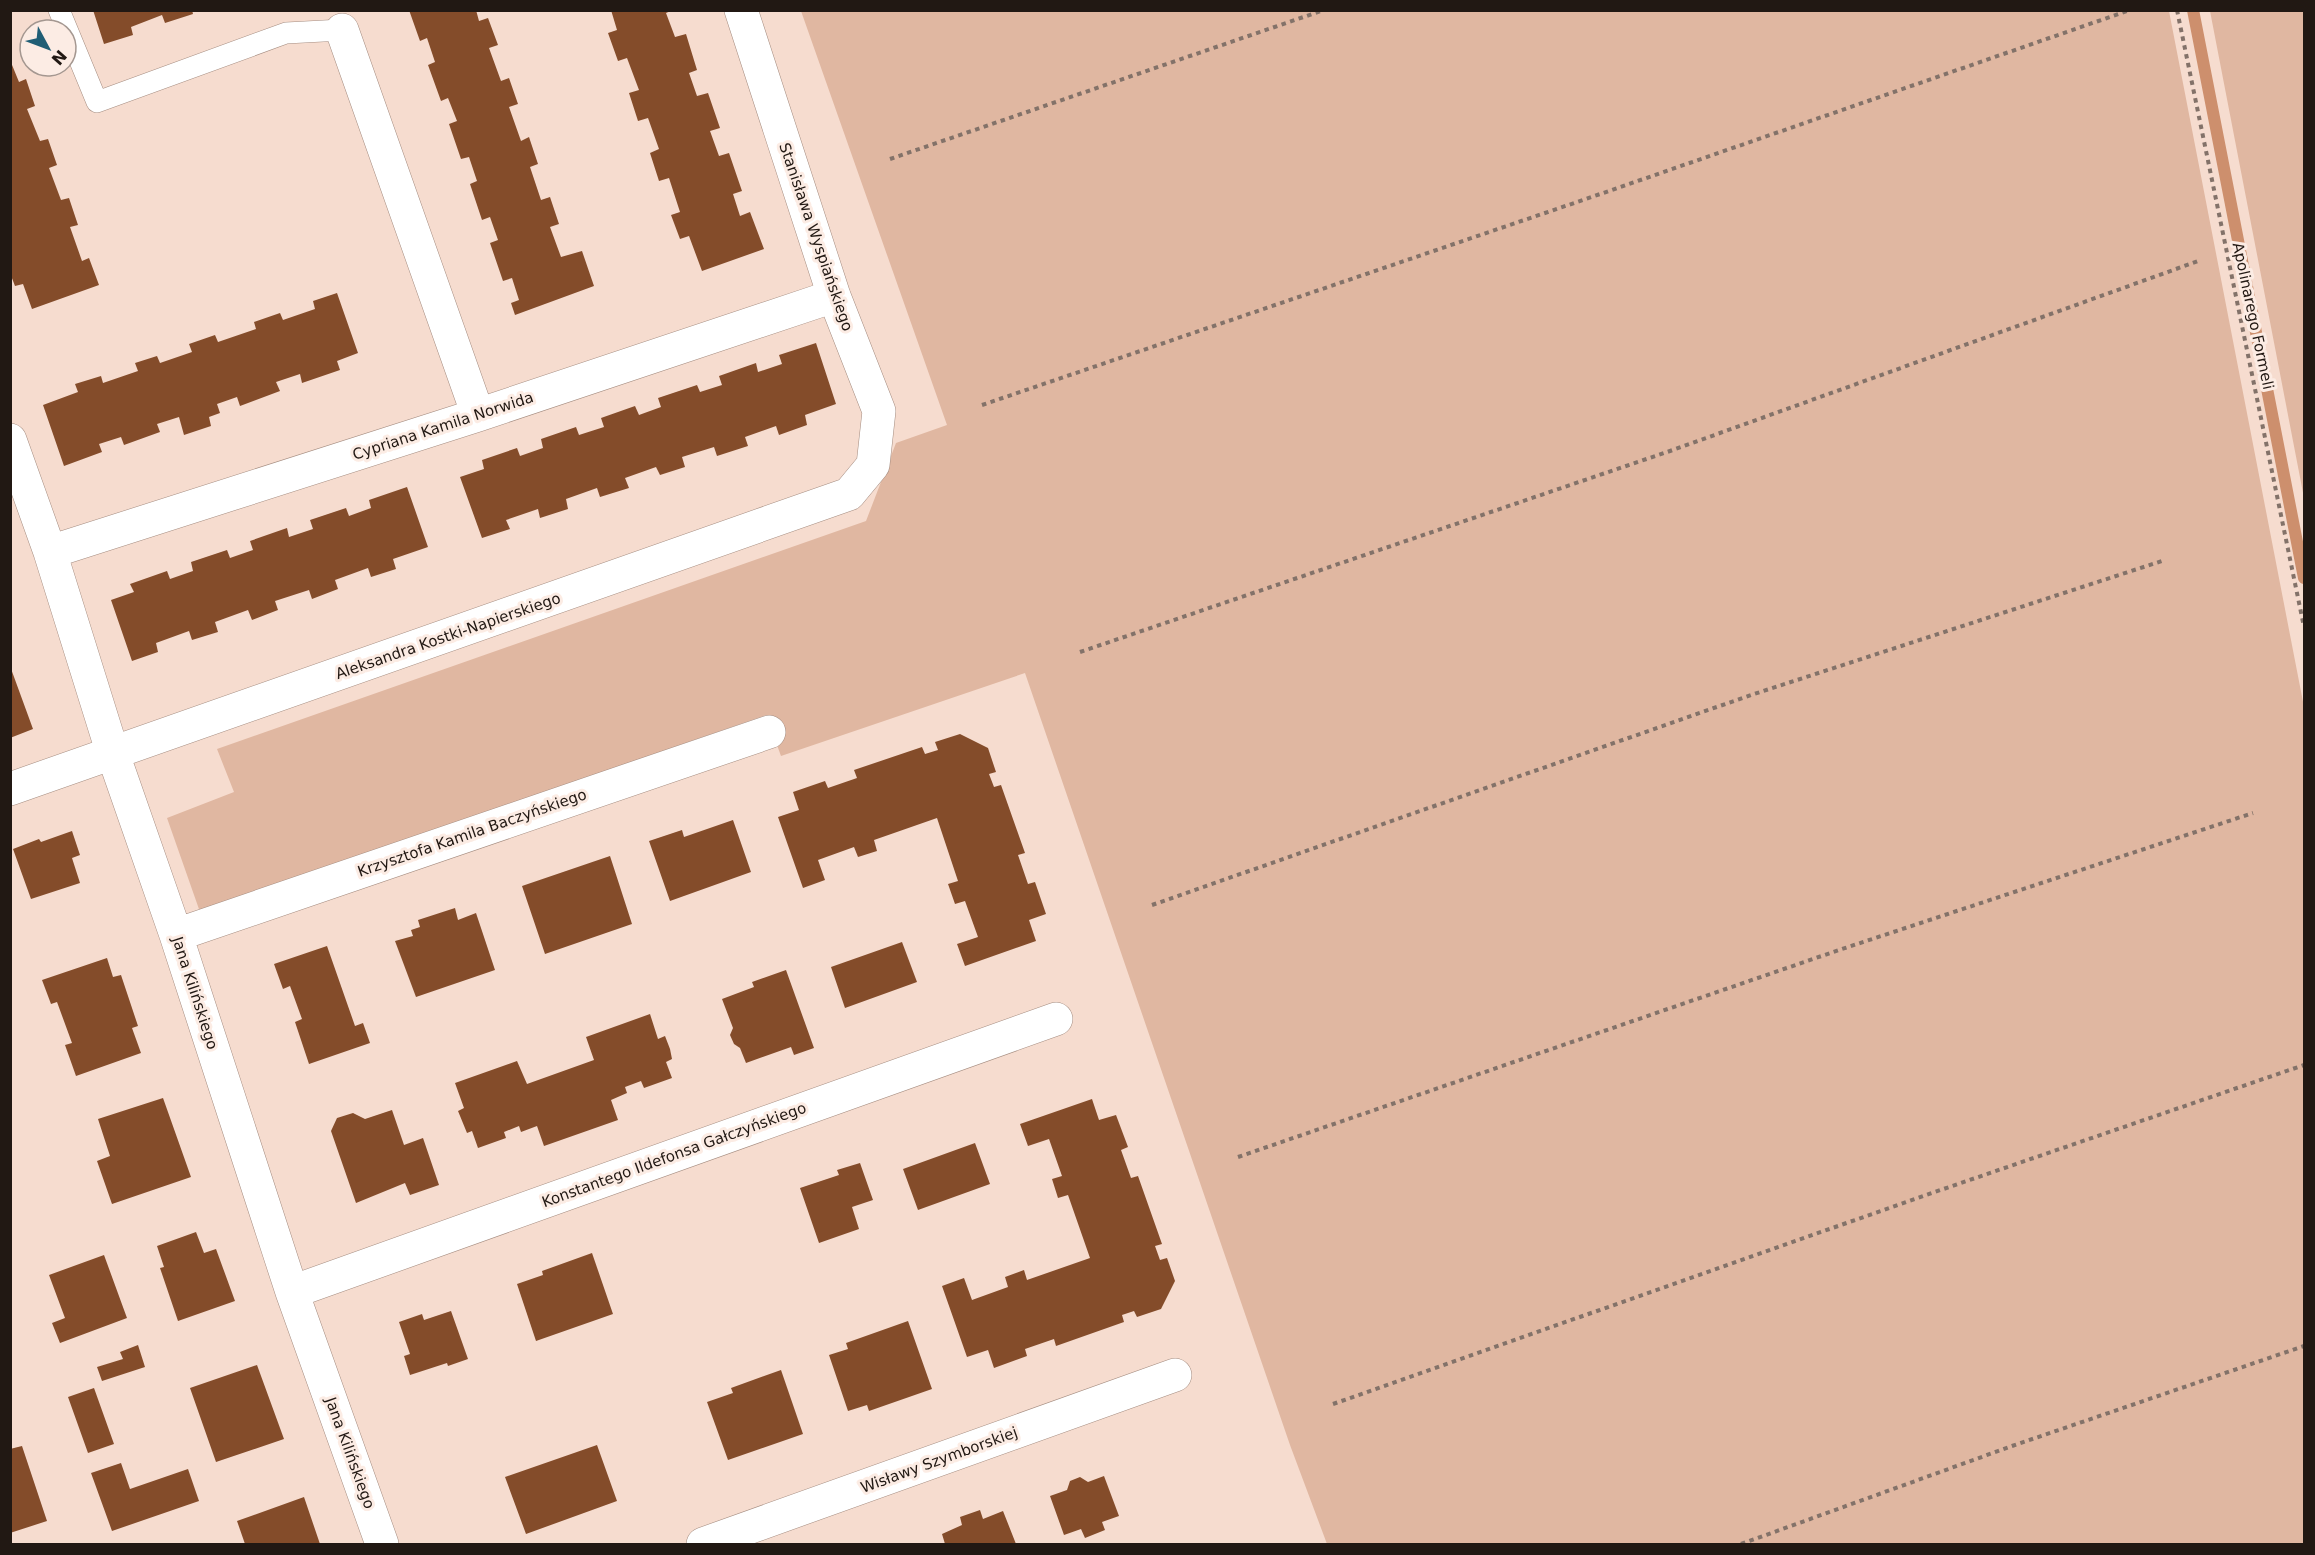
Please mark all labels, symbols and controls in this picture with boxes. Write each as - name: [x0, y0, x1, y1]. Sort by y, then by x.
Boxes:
- north arrow: [18, 18, 78, 78]
- text: N: [47, 46, 71, 69]
- street label: Stanisława Wyspiańskiego: [775, 140, 857, 334]
- street label: Apolinarego Formeli: [2229, 241, 2277, 391]
- street label: Cypriana Kamila Norwida: [350, 388, 536, 464]
- street label: Aleksandra Kostki-Napierskiego: [333, 589, 563, 683]
- street label: Krzysztofa Kamila Baczyńskiego: [355, 785, 589, 881]
- street label: Jana Kilińskiego: [168, 933, 222, 1052]
- street label: Konstantego Ildefonsa Gałczyńskiego: [539, 1099, 809, 1211]
- street label: Jana Kilińskiego: [321, 1394, 379, 1511]
- street label: Wisławy Szymborskiej: [858, 1423, 1020, 1497]

